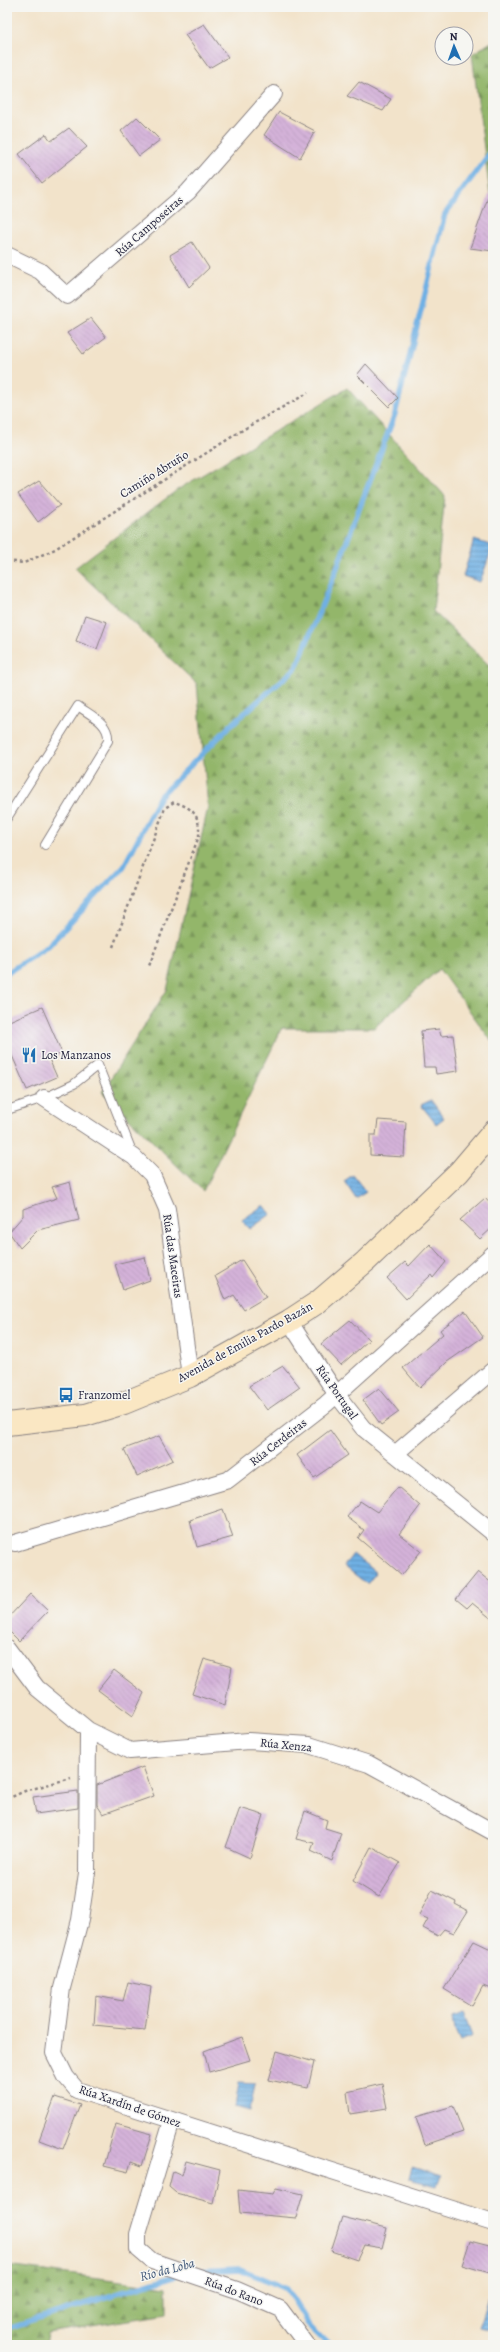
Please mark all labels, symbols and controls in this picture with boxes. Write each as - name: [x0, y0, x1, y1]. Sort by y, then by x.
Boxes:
- north arrow: [434, 26, 474, 66]
- text: N: [449, 29, 458, 44]
- street label: Rúa Camposeiras: [112, 192, 187, 260]
- street label: Camiño Abruño: [117, 446, 191, 502]
- restaurant icon: Los Manzanos: [20, 1046, 38, 1064]
- place label: Los Manzanos: [41, 1047, 111, 1063]
- street label: Rúa das Maceiras: [159, 1213, 187, 1299]
- street label: Avenida de Emilia Pardo Bazán: [174, 1298, 316, 1386]
- street label: Rúa Portugal: [312, 1362, 362, 1422]
- bus stop icon: Franzomel: [57, 1386, 75, 1404]
- place label: Franzomel: [78, 1387, 130, 1403]
- street label: Rúa Cerdeiras: [246, 1414, 310, 1469]
- street label: Rúa Xenza: [259, 1734, 313, 1756]
- street label: Rúa Xardín de Gómez: [77, 2081, 183, 2131]
- water label: Río da Loba: [138, 2254, 196, 2285]
- street label: Rúa do Rano: [202, 2273, 266, 2309]

